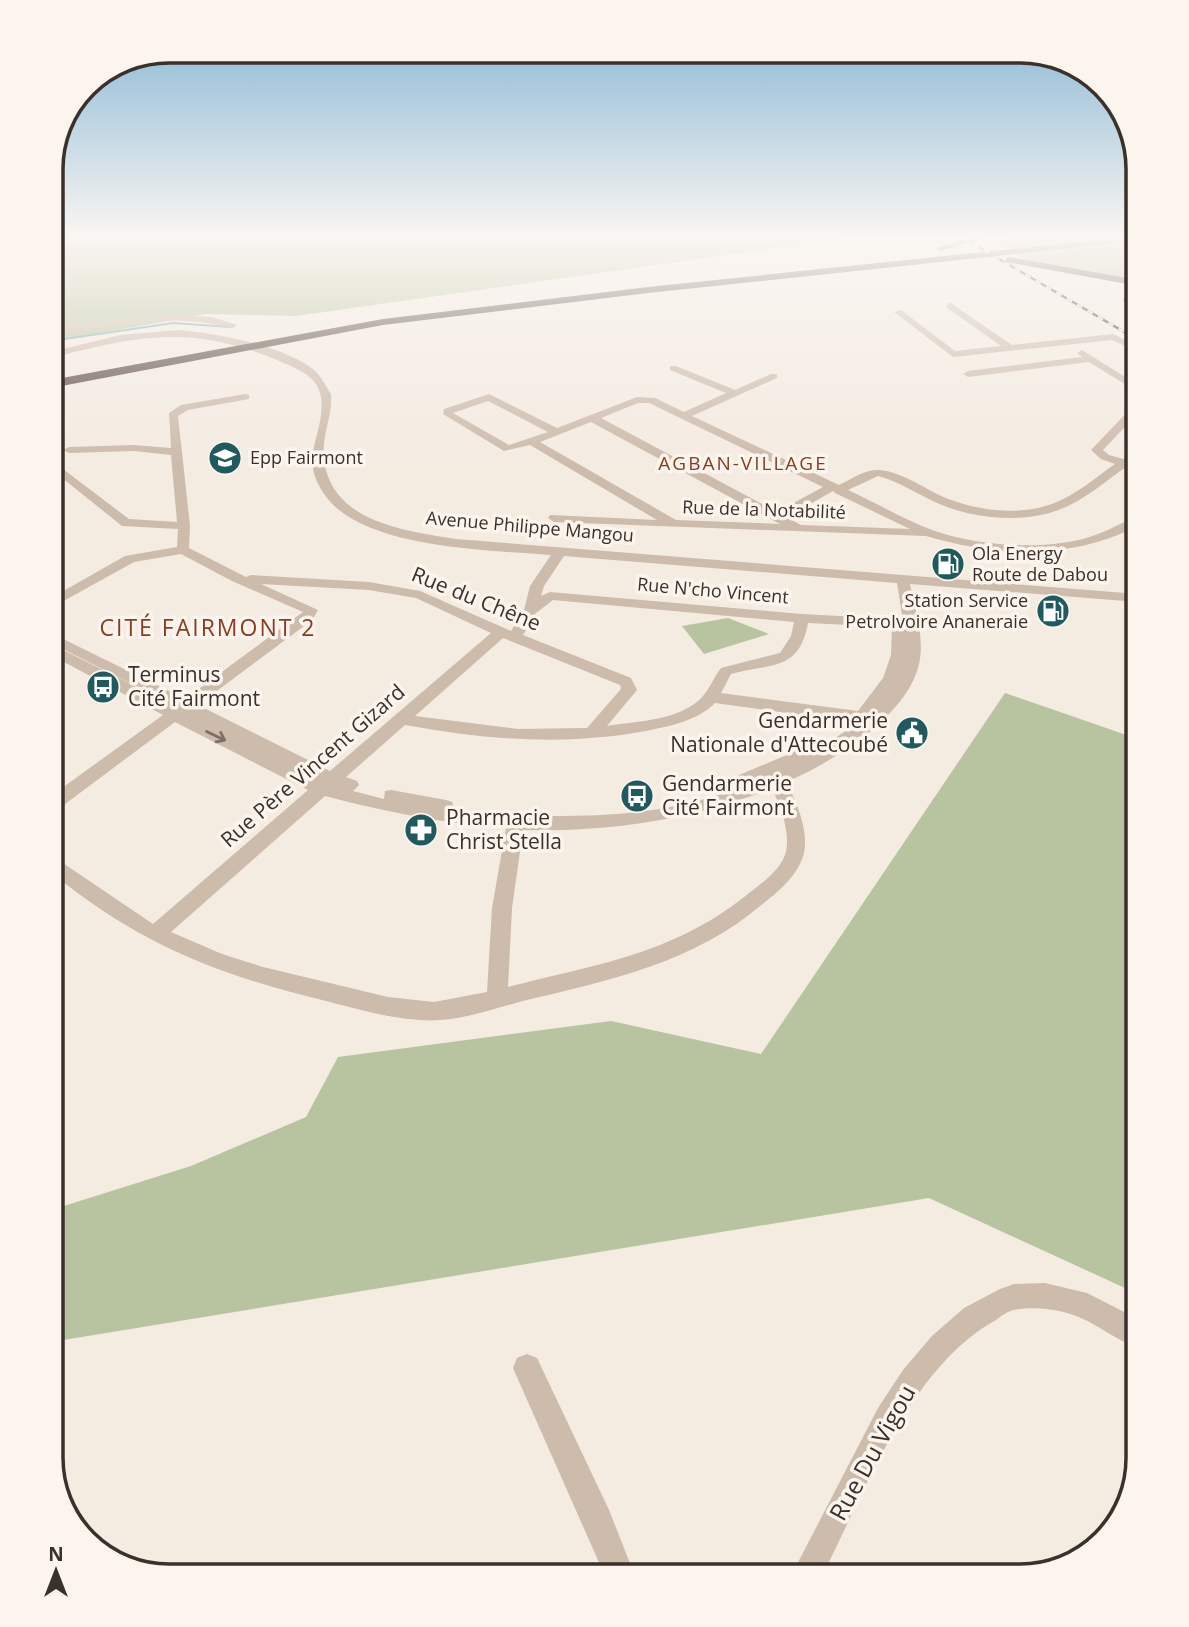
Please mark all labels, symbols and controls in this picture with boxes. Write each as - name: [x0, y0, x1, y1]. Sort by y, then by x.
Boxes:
- school or university icon: Epp Fairmont: [206, 439, 244, 477]
- place label: Epp Fairmont: [250, 445, 363, 469]
- district label: AGBAN-VILLAGE: [658, 450, 828, 476]
- street label: Rue de la Notabilité: [682, 494, 846, 524]
- street label: Avenue Philippe Mangou: [425, 505, 635, 547]
- place label: Ola Energy Route de Dabou: [972, 541, 1108, 586]
- fuel station icon: Ola Energy Route de Dabou: [929, 545, 967, 583]
- street label: Rue du Chêne: [408, 559, 545, 637]
- street label: Rue N'cho Vincent: [636, 571, 790, 609]
- place label: Station Service PetroIvoire Ananeraie: [845, 588, 1028, 633]
- fuel station icon: Station Service PetroIvoire Ananeraie: [1034, 592, 1072, 630]
- district label: CITÉ FAIRMONT 2: [99, 611, 317, 643]
- place label: Terminus Cité Fairmont: [128, 660, 260, 712]
- bus stop icon: Terminus Cité Fairmont: [84, 668, 122, 706]
- street label: Rue Père Vincent Gizard: [214, 678, 410, 853]
- place label: Gendarmerie Nationale d'Attecoubé: [670, 706, 888, 758]
- public building icon: Gendarmerie Nationale d'Attecoubé: [893, 714, 931, 752]
- one-way arrow: [205, 730, 226, 744]
- place label: Gendarmerie Cité Fairmont: [662, 769, 794, 821]
- bus stop icon: Gendarmerie Cité Fairmont: [618, 777, 656, 815]
- place label: Pharmacie Christ Stella: [446, 803, 562, 855]
- pharmacy icon: Pharmacie Christ Stella: [402, 811, 440, 849]
- street label: Rue Du Vigou: [821, 1379, 923, 1526]
- north arrow: [21, 1536, 91, 1606]
- text: N: [48, 1541, 64, 1567]

